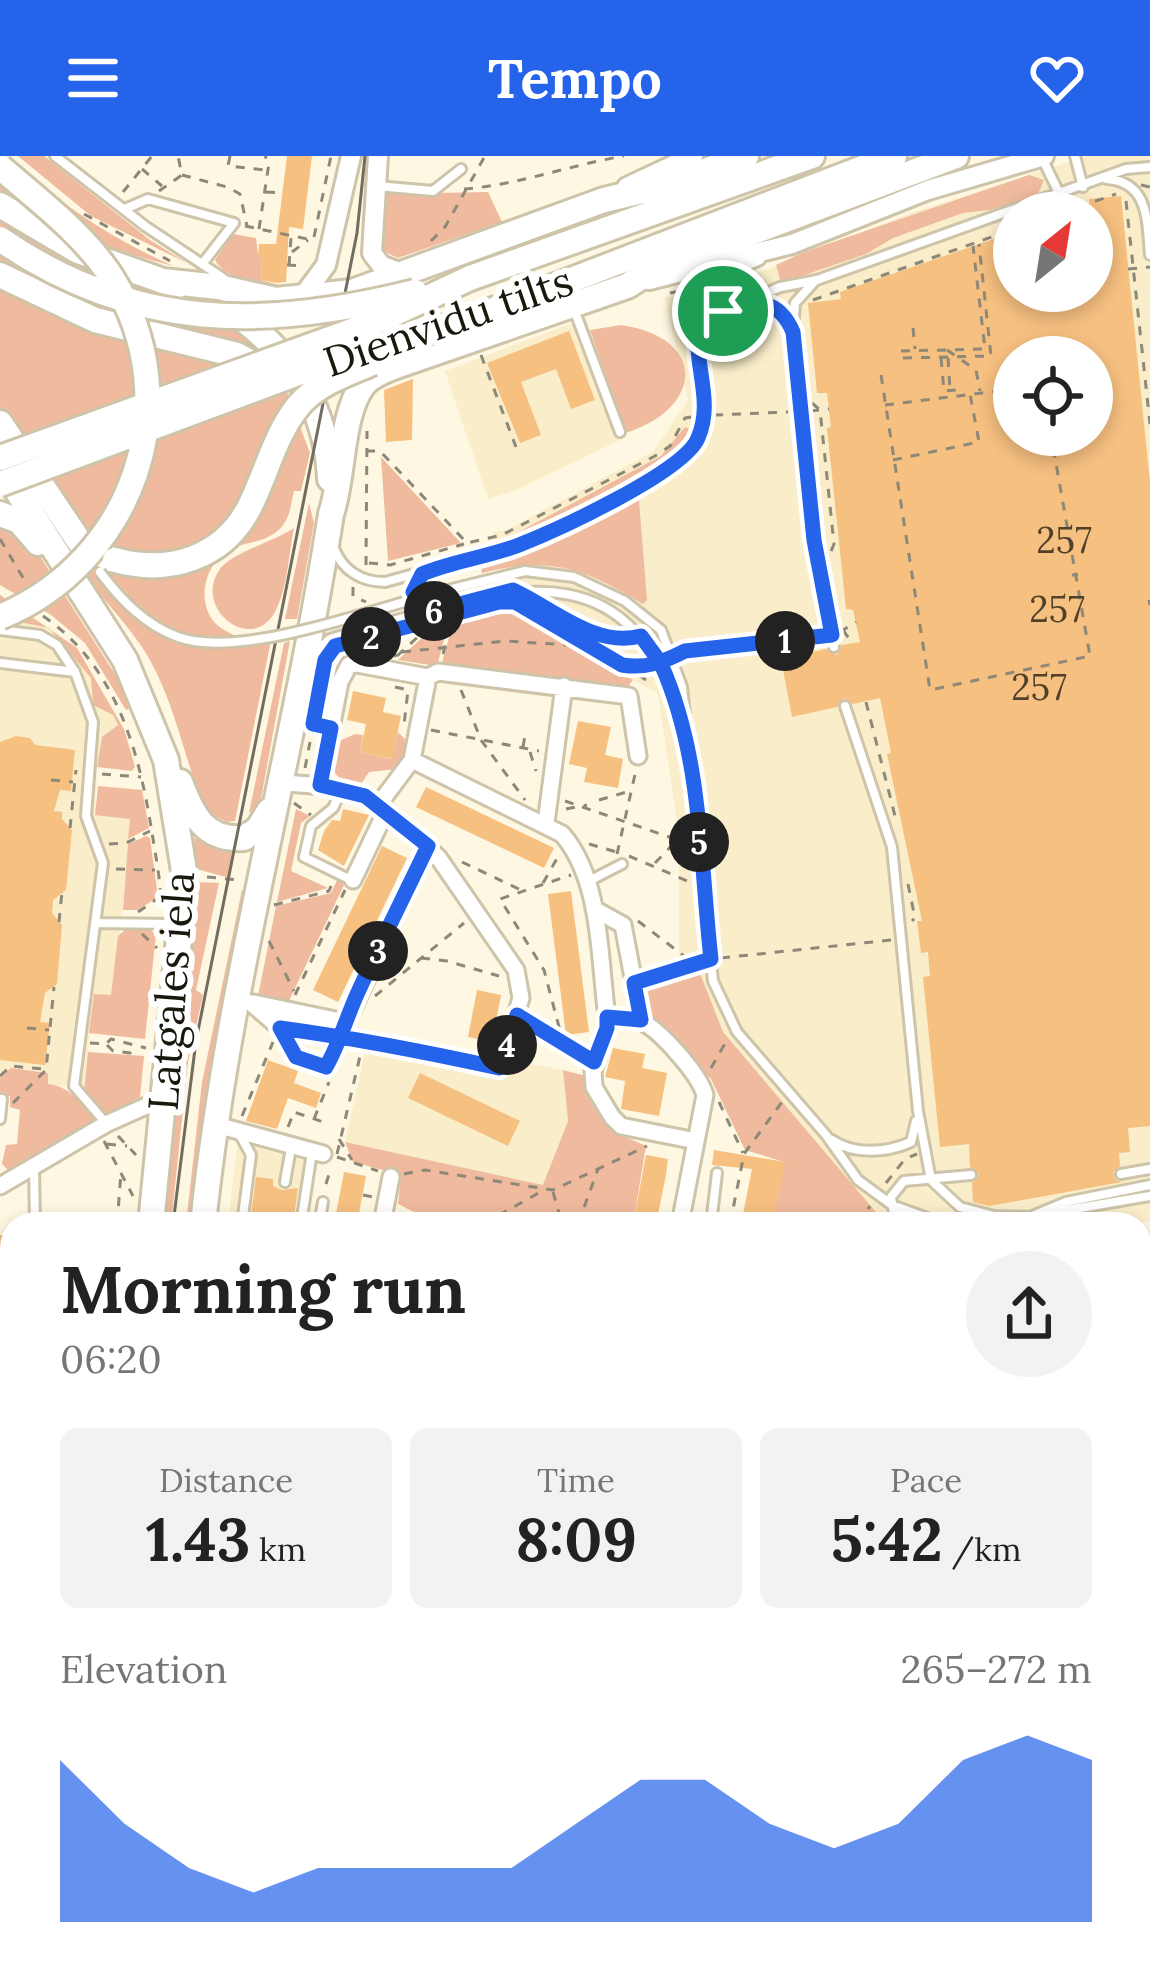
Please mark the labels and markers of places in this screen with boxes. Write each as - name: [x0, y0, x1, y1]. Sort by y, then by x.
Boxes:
- pin: [672, 260, 774, 362]
- pin: 6: [404, 581, 464, 641]
- pin: 2: [341, 607, 401, 667]
- pin: 1: [755, 611, 815, 671]
- pin: 5: [669, 812, 729, 872]
- pin: 3: [348, 921, 408, 981]
- pin: 4: [477, 1015, 537, 1075]

